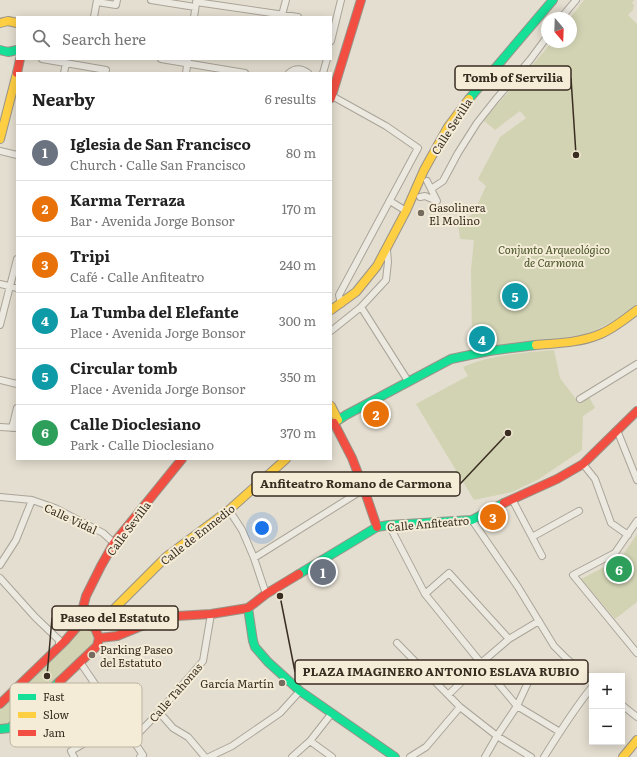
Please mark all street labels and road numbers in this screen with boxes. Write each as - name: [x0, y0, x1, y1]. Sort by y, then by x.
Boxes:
- street label: Calle Sevilla: [427, 95, 475, 157]
- street label: Calle Sevilla: [102, 497, 154, 558]
- street label: Calle Vidal: [42, 499, 100, 537]
- street label: Calle de Enmedio: [156, 500, 238, 568]
- street label: Calle Anfiteatro: [386, 511, 470, 535]
- street label: Calle Tahonas: [145, 659, 205, 725]

